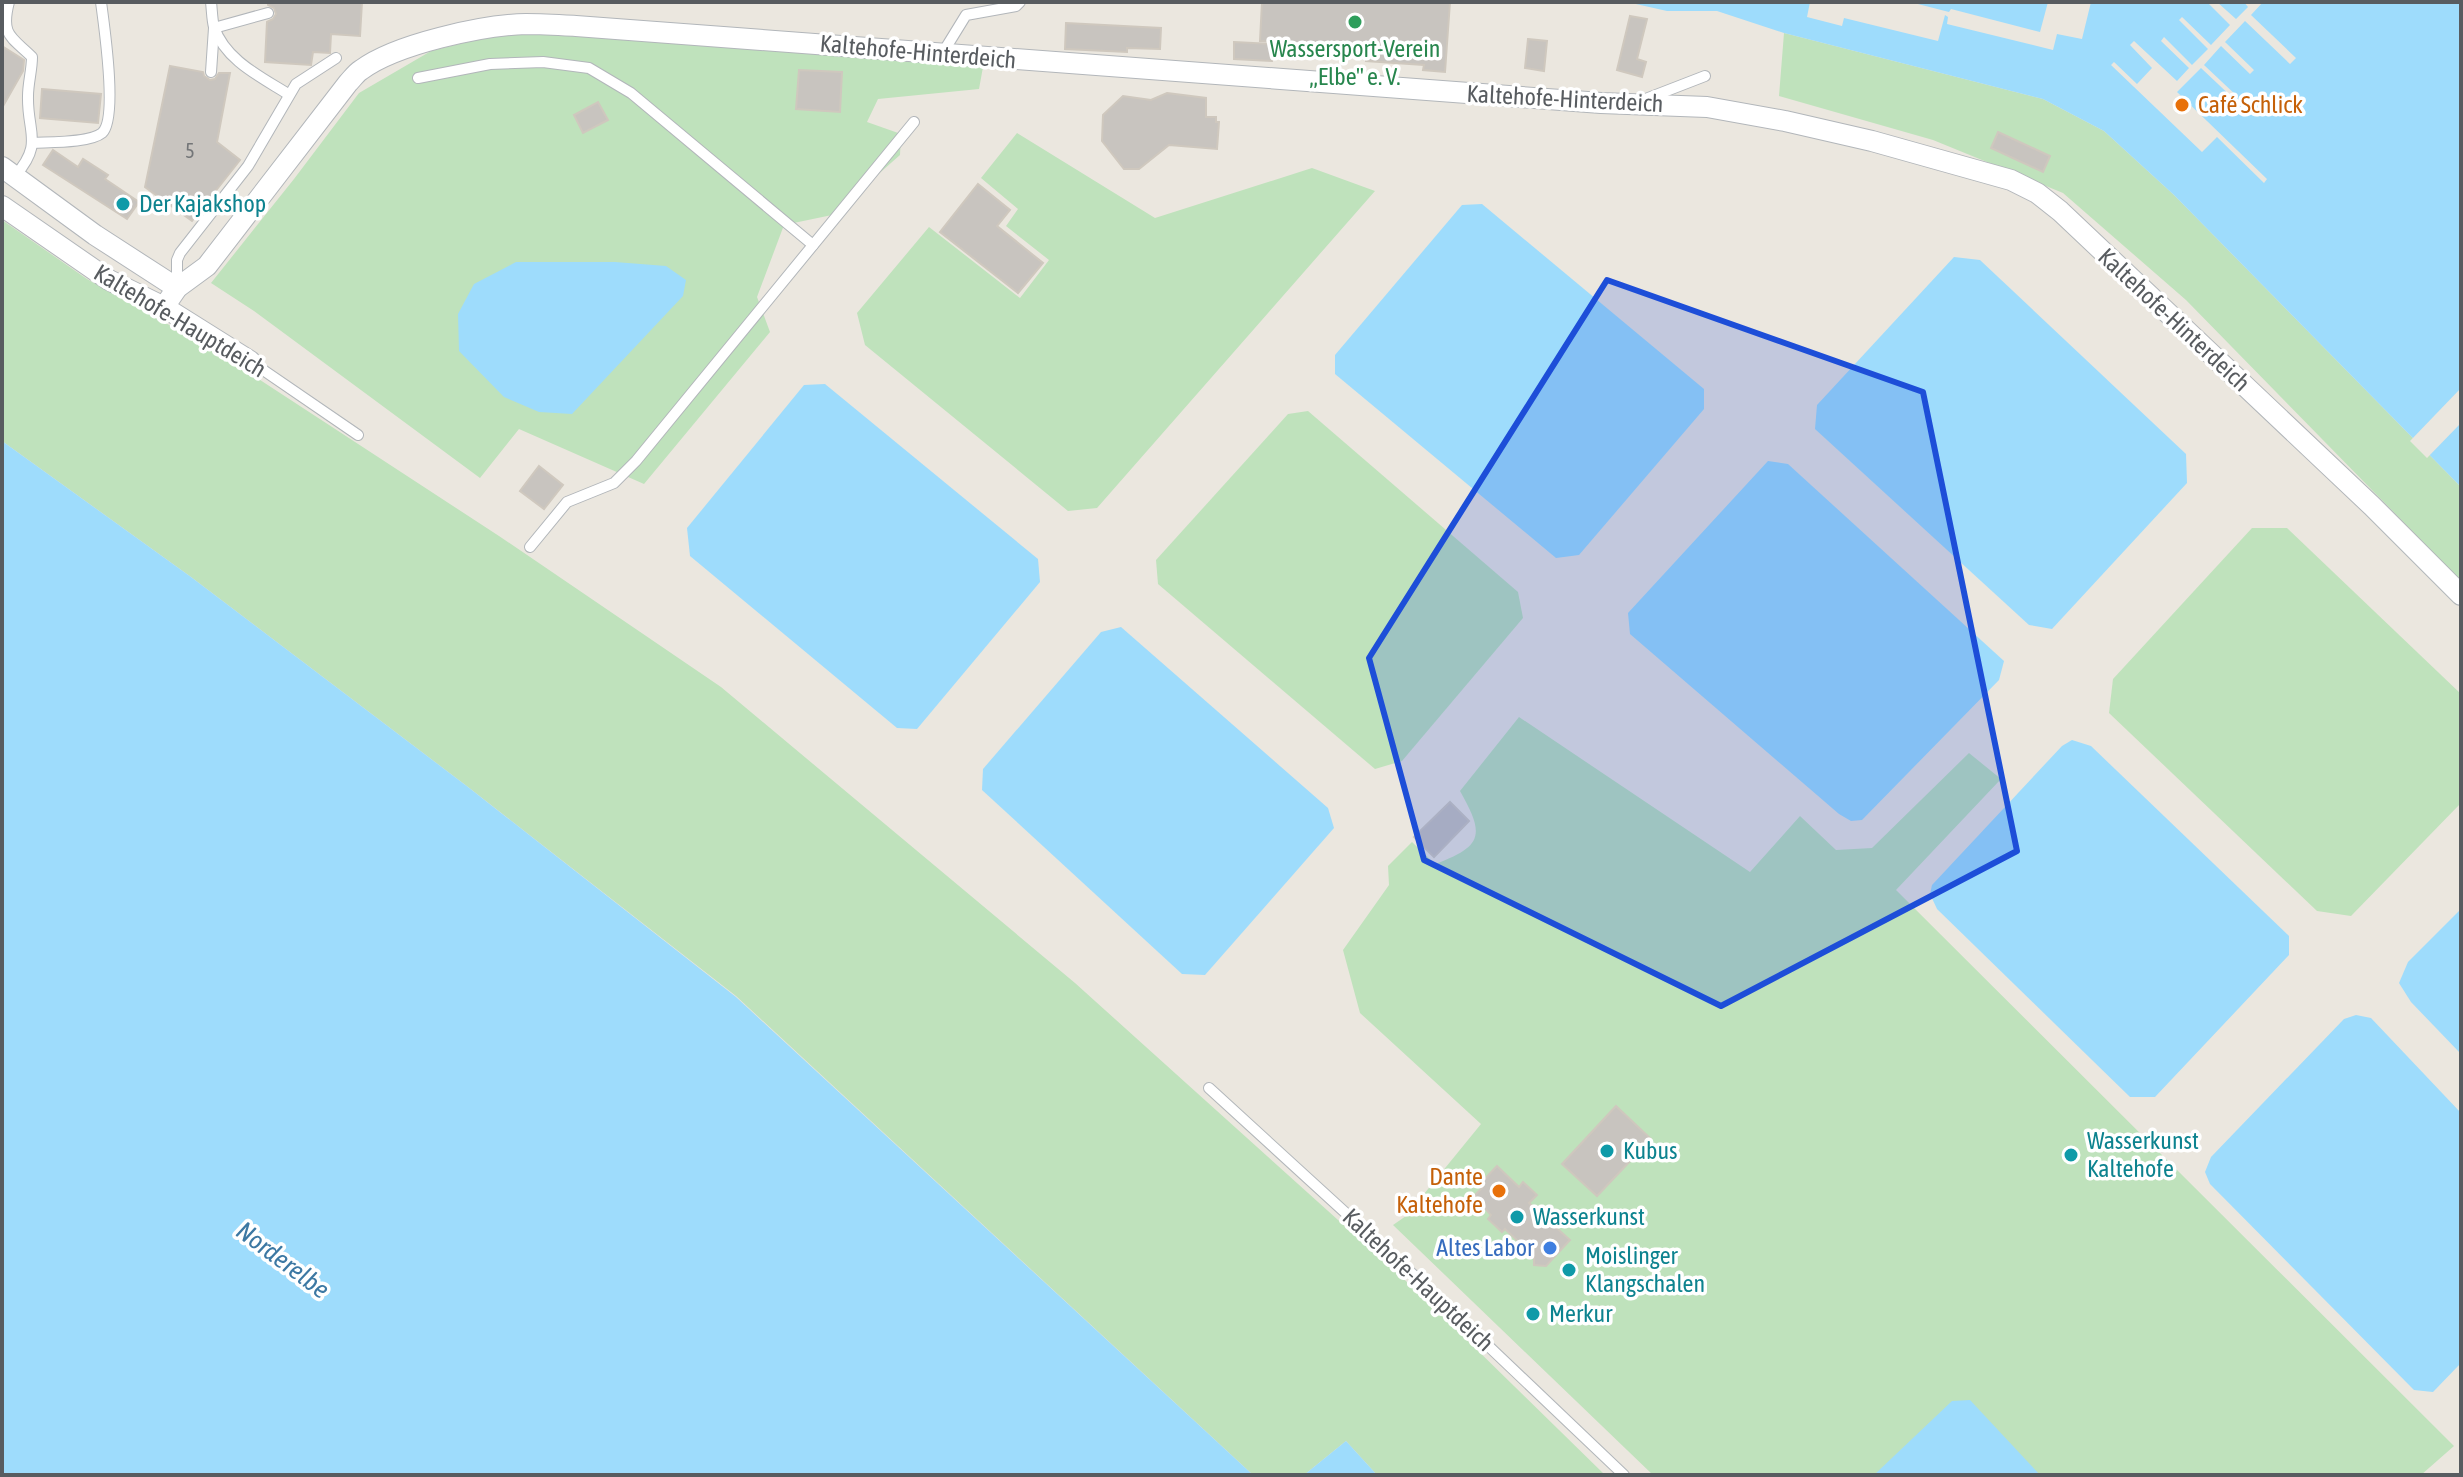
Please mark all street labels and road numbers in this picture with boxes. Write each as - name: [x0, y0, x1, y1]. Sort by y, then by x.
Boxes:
- street label: Kaltehofe-Hinterdeich: [819, 29, 1017, 74]
- street label: Kaltehofe-Hinterdeich: [1466, 80, 1664, 117]
- street label: Kaltehofe-Hinterdeich: [2093, 243, 2256, 397]
- street label: Kaltehofe-Hauptdeich: [89, 259, 271, 383]
- street label: Kaltehofe-Hauptdeich: [1338, 1203, 1499, 1356]

